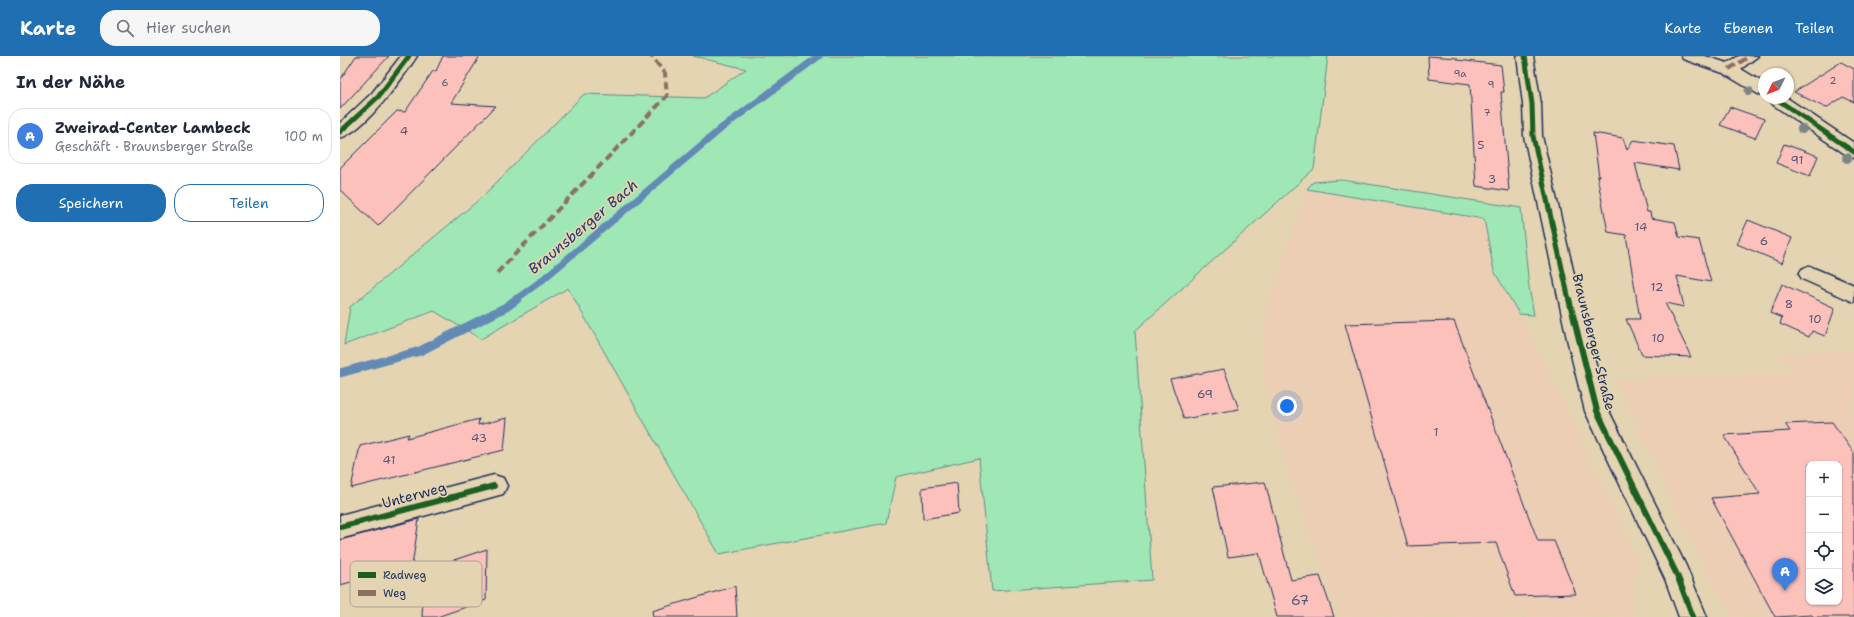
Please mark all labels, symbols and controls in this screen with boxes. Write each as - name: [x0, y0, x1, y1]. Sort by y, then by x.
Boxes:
- search box: [100, 10, 380, 46]
- text: Karte: [20, 16, 76, 41]
- icon: search: [114, 17, 136, 39]
- text: Hier suchen: [146, 18, 231, 38]
- text: Karte: [1665, 19, 1702, 37]
- text: Ebenen: [1724, 19, 1773, 37]
- text: Teilen: [1795, 19, 1834, 37]
- house number: 9a: [1453, 67, 1467, 80]
- north arrow: [1758, 68, 1794, 104]
- text: In der Nähe: [16, 71, 125, 93]
- house number: 2: [1830, 74, 1837, 87]
- house number: 6: [442, 76, 449, 89]
- house number: 9: [1488, 78, 1495, 91]
- house number: 7: [1484, 106, 1491, 119]
- text: Zweirad-Center Lambeck: [55, 118, 251, 138]
- house number: 4: [400, 123, 408, 139]
- text: A: [25, 128, 35, 145]
- text: 100 m: [284, 128, 323, 145]
- house number: 5: [1477, 137, 1485, 153]
- text: Geschäft · Braunsberger Straße: [55, 138, 253, 155]
- house number: 91: [1790, 152, 1804, 168]
- house number: 3: [1488, 171, 1496, 187]
- water label: Braunsberger Bach: [524, 175, 642, 279]
- button: Speichern: [16, 184, 166, 222]
- button: Teilen: [174, 184, 324, 222]
- house number: 14: [1635, 219, 1647, 235]
- house number: 6: [1760, 233, 1768, 249]
- street label: Braunsberger Straße: [1568, 272, 1620, 412]
- house number: 12: [1651, 279, 1663, 295]
- house number: 8: [1785, 296, 1793, 312]
- house number: 10: [1808, 311, 1822, 327]
- house number: 10: [1651, 330, 1665, 346]
- house number: 69: [1197, 386, 1213, 402]
- your location: [1277, 396, 1297, 416]
- house number: 1: [1433, 424, 1439, 440]
- house number: 43: [471, 430, 487, 446]
- house number: 41: [383, 452, 395, 468]
- map controls: [1806, 461, 1842, 605]
- button: +: [1806, 461, 1842, 497]
- street label: Unterweg: [380, 478, 448, 512]
- button: −: [1806, 497, 1842, 533]
- button: locate: [1806, 533, 1842, 569]
- pin: A: [1772, 558, 1798, 591]
- legend: [350, 561, 482, 607]
- text: Radweg: [383, 568, 426, 583]
- button: layers: [1806, 569, 1842, 605]
- text: Weg: [383, 586, 406, 601]
- house number: 67: [1291, 591, 1309, 609]

